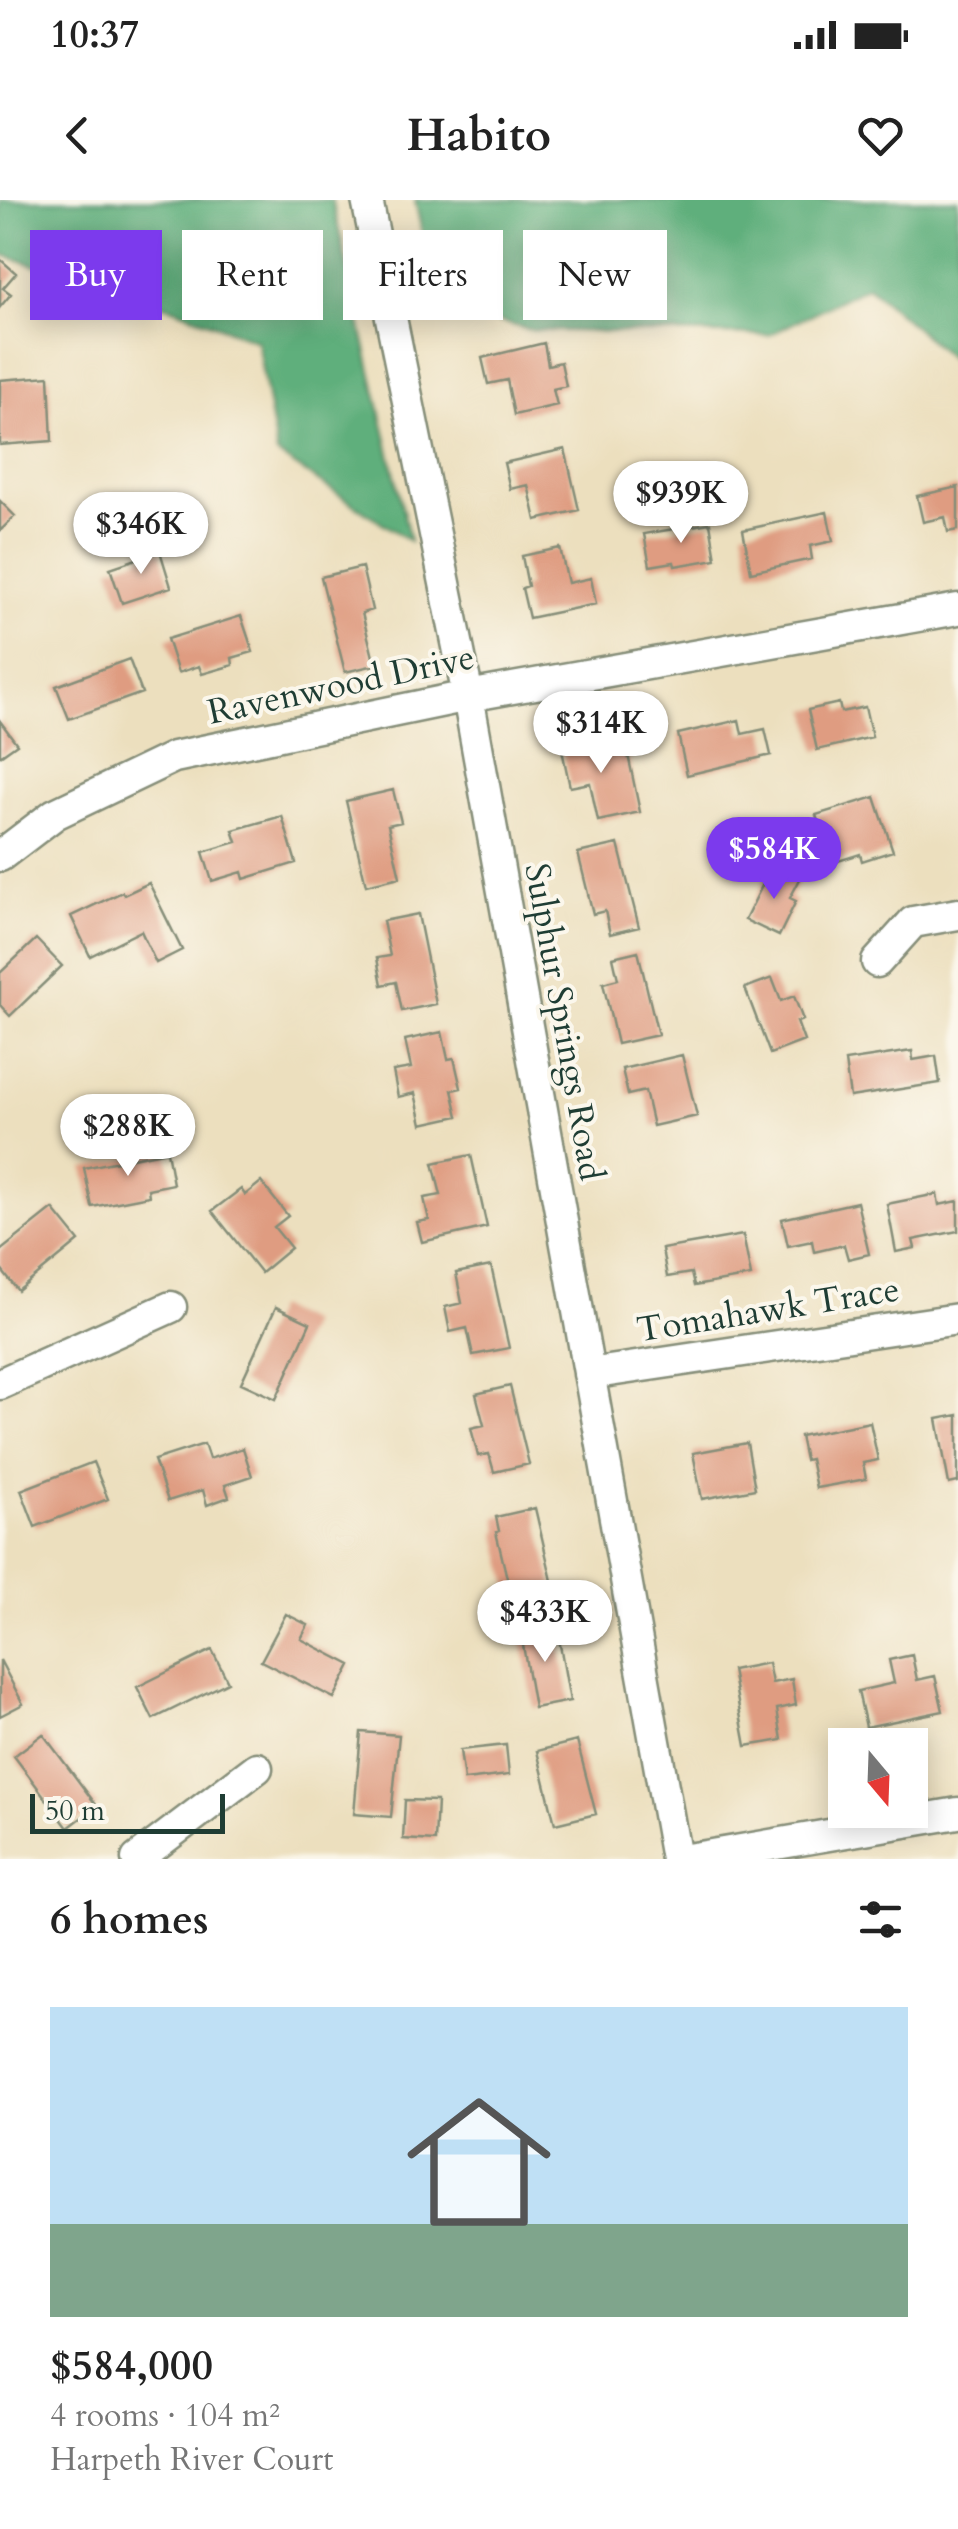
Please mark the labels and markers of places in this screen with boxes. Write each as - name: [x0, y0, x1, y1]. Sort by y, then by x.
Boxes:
- pin: $939K: [611, 461, 751, 546]
- pin: $346K: [71, 492, 211, 577]
- pin: $314K: [531, 691, 671, 776]
- pin: $584K: [704, 817, 844, 902]
- pin: $288K: [58, 1094, 198, 1179]
- pin: $433K: [475, 1580, 615, 1665]

